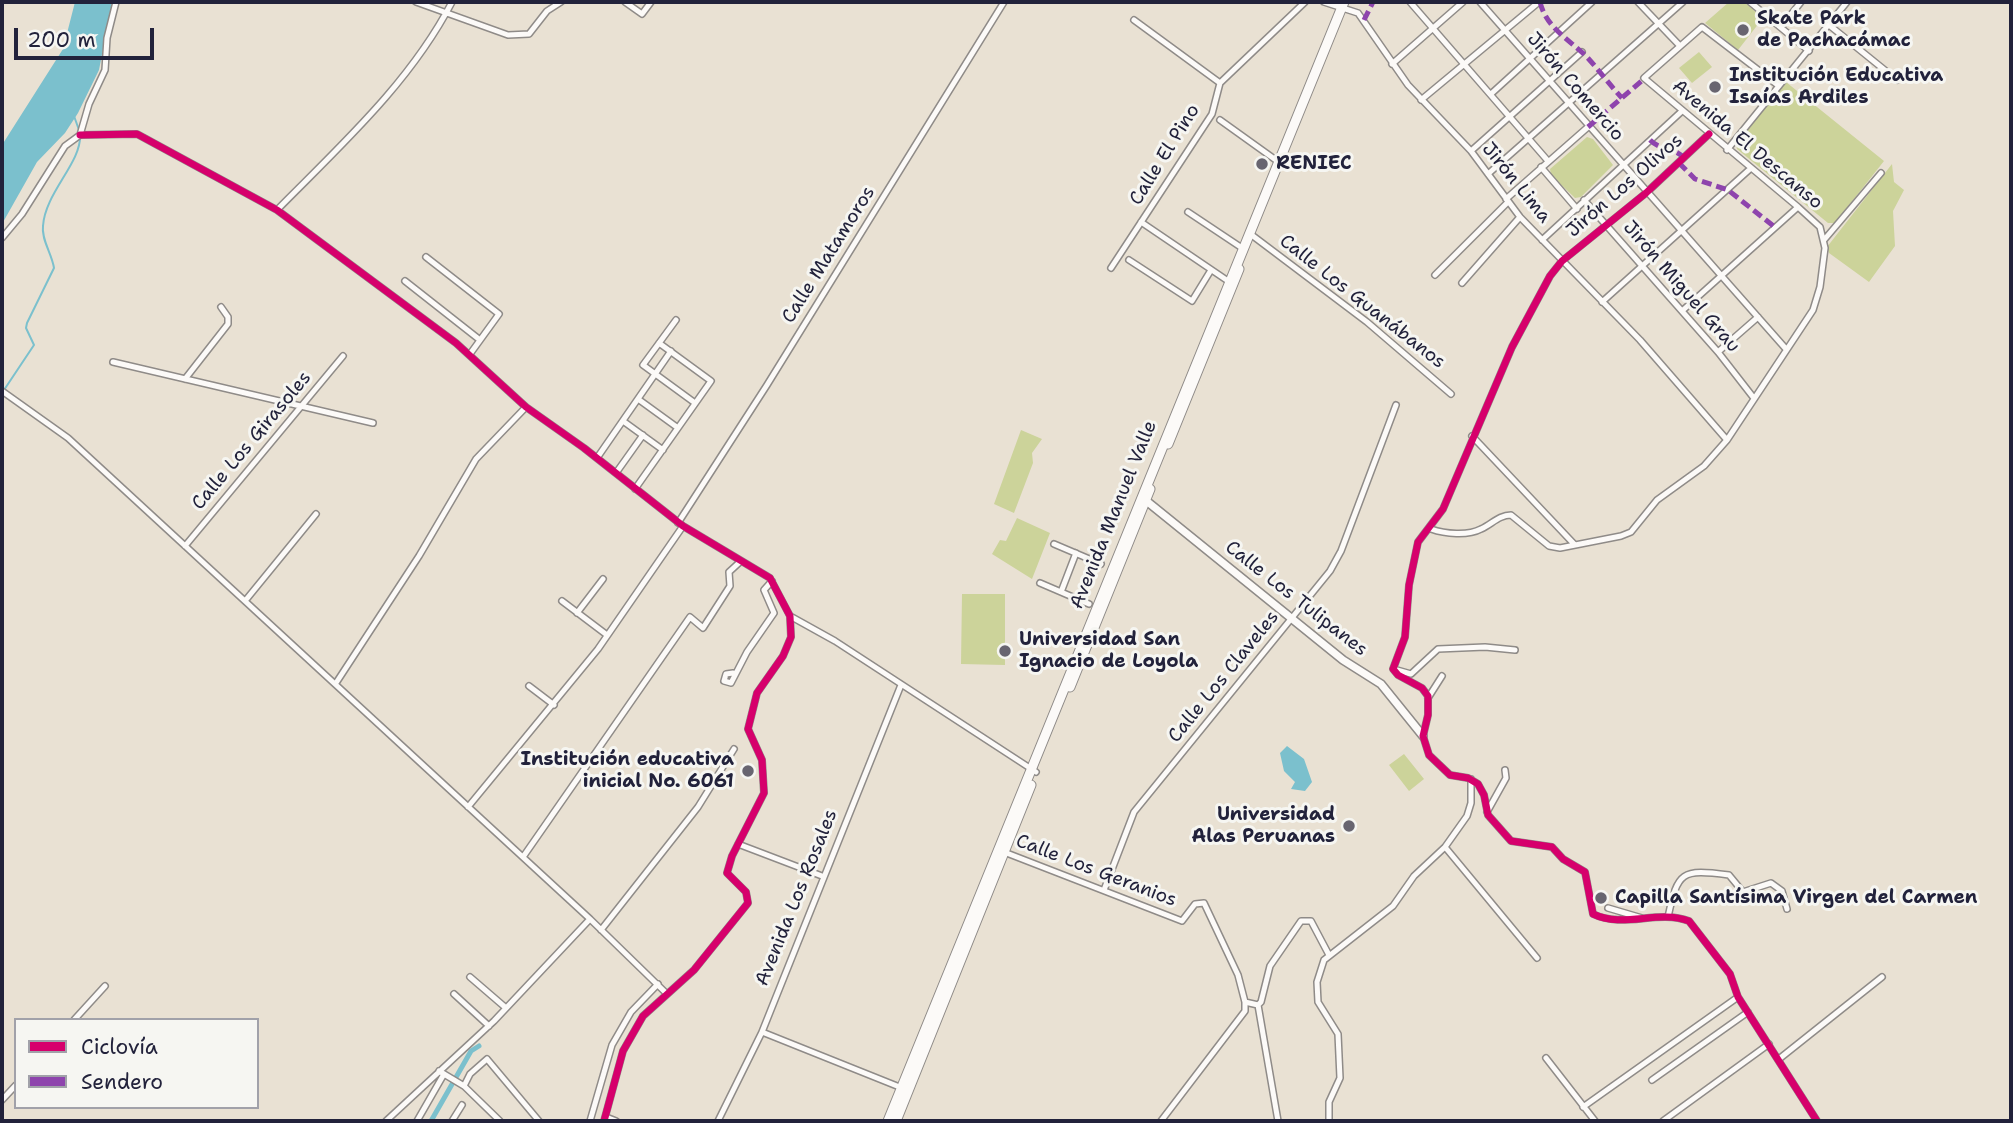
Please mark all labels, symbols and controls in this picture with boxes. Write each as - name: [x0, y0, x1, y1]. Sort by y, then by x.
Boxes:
- place label: Skate Park de Pachacámac: [1757, 8, 1911, 52]
- scale bar: [18, 14, 158, 58]
- marker: Skate Park de Pachacámac: [1735, 22, 1751, 38]
- text: 200 m: [27, 26, 96, 54]
- street label: Jirón Comercio: [1522, 28, 1628, 146]
- place label: Institución Educativa Isaías Ardiles: [1729, 65, 1943, 109]
- street label: Avenida El Descanso: [1667, 75, 1827, 215]
- marker: Institución Educativa Isaías Ardiles: [1707, 79, 1723, 95]
- street label: Calle El Pino: [1125, 100, 1205, 210]
- street label: Jirón Los Olivos: [1562, 129, 1688, 243]
- street label: Jirón Lima: [1477, 138, 1555, 228]
- place label: RENIEC: [1276, 153, 1352, 175]
- marker: RENIEC: [1254, 156, 1270, 172]
- street label: Calle Matamoros: [778, 182, 880, 328]
- street label: Jirón Miguel Grau: [1618, 217, 1744, 357]
- street label: Calle Los Guanábanos: [1275, 230, 1449, 374]
- street label: Calle Los Girasoles: [187, 367, 317, 515]
- street label: Avenida Manuel Valle: [1066, 418, 1162, 612]
- street label: Calle Los Tulipanes: [1220, 536, 1372, 662]
- street label: Calle Los Claveles: [1164, 606, 1284, 748]
- place label: Universidad San Ignacio de Loyola: [1019, 629, 1198, 673]
- marker: Universidad San Ignacio de Loyola: [997, 643, 1013, 659]
- place label: Institución educativa inicial No. 6061: [521, 749, 734, 793]
- marker: Institución educativa inicial No. 6061: [740, 763, 756, 779]
- place label: Universidad Alas Peruanas: [1192, 804, 1335, 848]
- street label: Avenida Los Rosales: [751, 806, 843, 990]
- marker: Universidad Alas Peruanas: [1341, 818, 1357, 834]
- street label: Calle Los Geranios: [1012, 830, 1180, 912]
- place label: Capilla Santísima Virgen del Carmen: [1615, 887, 1977, 909]
- marker: Capilla Santísima Virgen del Carmen: [1593, 890, 1609, 906]
- legend: [14, 1018, 259, 1109]
- text: Ciclovía: [81, 1033, 158, 1061]
- text: Sendero: [81, 1068, 163, 1096]

